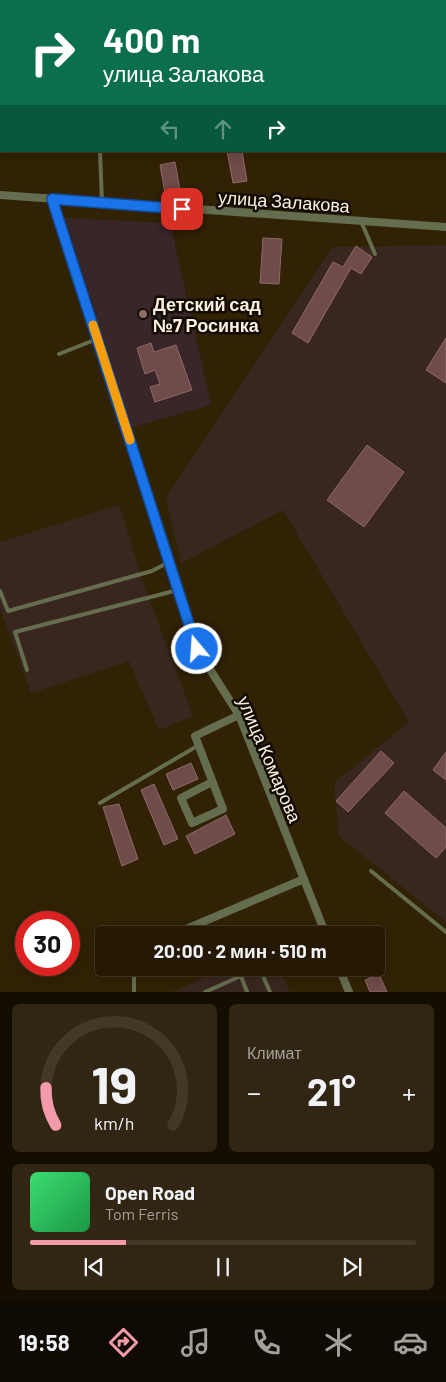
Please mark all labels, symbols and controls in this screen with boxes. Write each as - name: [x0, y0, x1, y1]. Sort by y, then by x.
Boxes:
- text: 400 m: [103, 18, 200, 60]
- icon: right: [20, 20, 85, 85]
- text: улица Залакова: [103, 60, 264, 86]
- icon: left: [156, 115, 184, 143]
- icon: ahead: [209, 115, 237, 143]
- icon: right: [262, 115, 290, 143]
- street label: улица Залакова: [217, 185, 352, 217]
- pin: [161, 188, 203, 230]
- icon: arrive: [168, 195, 196, 223]
- place label: Детский сад №7 Росинка: [153, 293, 261, 336]
- marker: Детский сад №7 Росинка: [137, 308, 149, 320]
- position arrow: [170, 622, 222, 674]
- street label: улица Комарова: [233, 692, 307, 827]
- speed limit sign: 30: [15, 911, 80, 976]
- text: 20:00 · 2 мин · 510 m: [153, 939, 327, 962]
- text: Климат: [247, 1043, 301, 1062]
- text: 19: [91, 1052, 138, 1114]
- text: 21°: [307, 1068, 356, 1114]
- text: −: [247, 1075, 261, 1109]
- text: +: [402, 1075, 416, 1109]
- text: km/h: [94, 1112, 135, 1134]
- text: Open Road: [105, 1181, 195, 1204]
- text: Tom Ferris: [105, 1204, 179, 1223]
- icon: previous: [80, 1253, 108, 1281]
- icon: pause: [209, 1253, 237, 1281]
- icon: next: [338, 1253, 366, 1281]
- icon: directions: [106, 1325, 141, 1360]
- icon: music: [178, 1325, 213, 1360]
- icon: phone: [249, 1325, 284, 1360]
- icon: climate: [321, 1325, 356, 1360]
- icon: car: [393, 1325, 428, 1360]
- text: 19:58: [18, 1329, 70, 1355]

